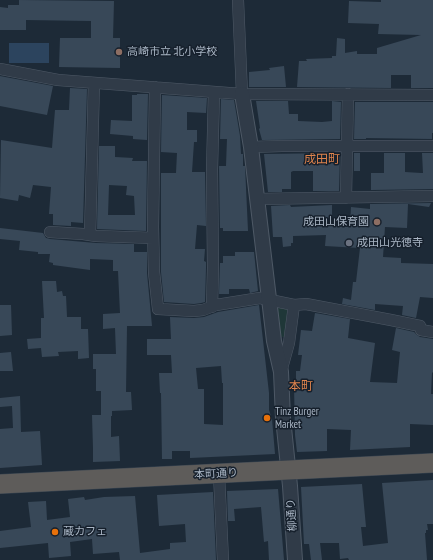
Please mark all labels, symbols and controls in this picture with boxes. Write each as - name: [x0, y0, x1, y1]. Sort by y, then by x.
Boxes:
- place label: 高崎市立 北小学校: [127, 45, 217, 59]
- marker: 高崎市立 北小学校: [114, 47, 124, 57]
- district label: 成田町: [304, 153, 340, 167]
- place label: 成田山保育園: [303, 215, 369, 229]
- marker: 成田山保育園: [372, 217, 382, 227]
- place label: 成田山光徳寺: [357, 236, 423, 250]
- marker: 成田山光徳寺: [344, 238, 354, 248]
- district label: 本町: [289, 380, 313, 394]
- place label: Tinz Burger Market: [275, 405, 319, 431]
- marker: Tinz Burger Market: [262, 413, 272, 423]
- street label: 本町通り: [194, 466, 238, 482]
- street label: 柳通り: [284, 498, 300, 532]
- place label: 蔵カフェ: [63, 525, 107, 539]
- marker: 蔵カフェ: [50, 527, 60, 537]

